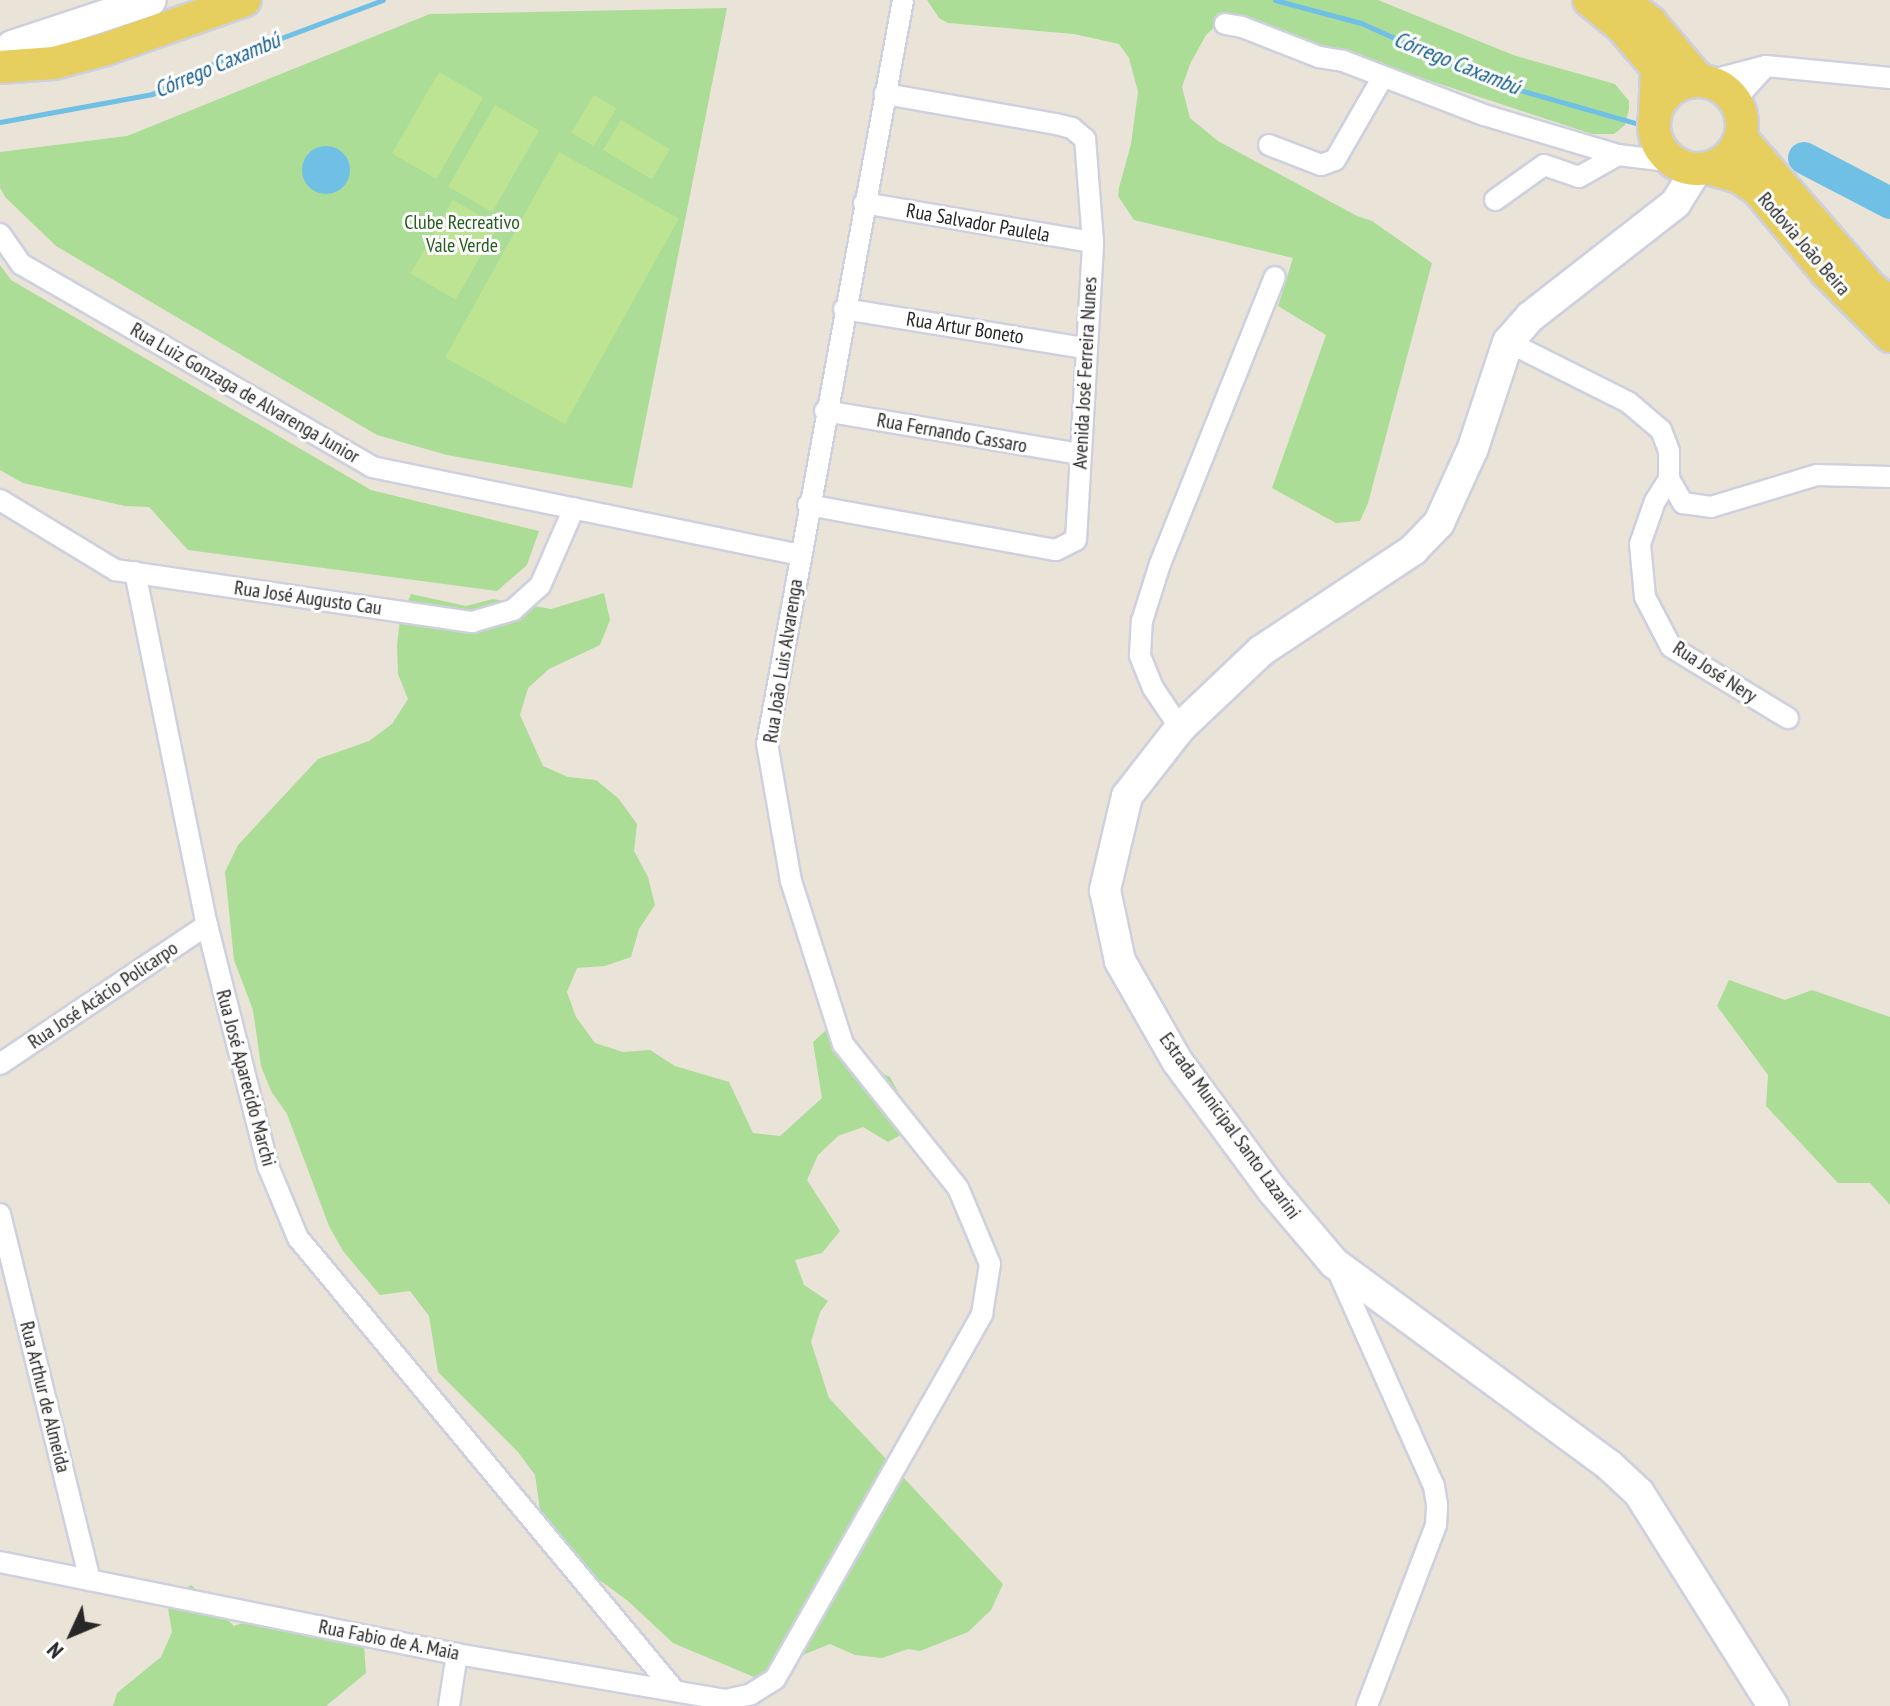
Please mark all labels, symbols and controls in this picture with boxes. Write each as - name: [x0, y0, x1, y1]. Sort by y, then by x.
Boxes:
- water label: Córrego Caxambú: [1390, 26, 1524, 100]
- water label: Córrego Caxambú: [150, 27, 284, 103]
- street label: Rodovia João Beira: [1753, 188, 1855, 300]
- street label: Rua Salvador Paulela: [904, 199, 1052, 247]
- park label: Clube Recreativo Vale Verde: [404, 211, 520, 258]
- street label: Avenida José Ferreira Nunes: [1068, 276, 1102, 470]
- street label: Rua Artur Boneto: [904, 307, 1026, 349]
- street label: Rua Luiz Gonzaga de Alvarenga Junior: [126, 317, 364, 469]
- street label: Rua Fernando Cassaro: [875, 408, 1029, 458]
- street label: Rua José Augusto Cau: [232, 576, 384, 620]
- street label: Rua João Luis Alvarenga: [758, 577, 808, 745]
- street label: Rua José Nery: [1669, 636, 1761, 708]
- street label: Rua José Acácio Policarpo: [23, 936, 183, 1054]
- street label: Rua José Aparecido Marchi: [211, 987, 281, 1169]
- street label: Estrada Municipal Santo Lazarini: [1154, 1028, 1306, 1224]
- street label: Rua Arthur de Almeida: [14, 1318, 76, 1476]
- north arrow: [32, 1594, 112, 1674]
- street label: Rua Fabio de A. Maia: [316, 1614, 462, 1666]
- text: N: [41, 1637, 69, 1665]

